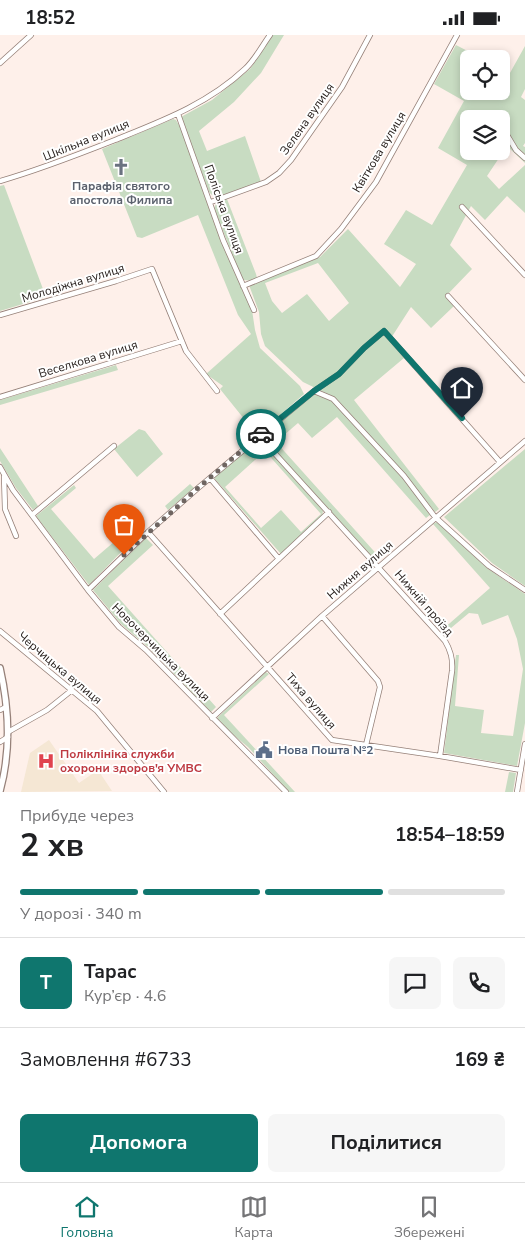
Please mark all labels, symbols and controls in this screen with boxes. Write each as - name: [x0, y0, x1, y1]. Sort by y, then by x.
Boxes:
- text: 18:52: [25, 5, 75, 31]
- map controls: [460, 50, 510, 160]
- button: locate: [460, 50, 510, 100]
- street label: Зелена вулиця: [276, 80, 338, 158]
- street label: Квіткова вулиця: [349, 109, 409, 195]
- button: layers: [460, 110, 510, 160]
- street label: Шкільна вулиця: [40, 115, 132, 165]
- church icon: Парафія святого апостола Филипа: [111, 157, 131, 177]
- street label: Поліська вулиця: [200, 162, 248, 256]
- place label: Парафія святого апостола Филипа: [70, 178, 172, 208]
- street label: Молодіжна вулиця: [20, 260, 126, 306]
- street label: Веселкова вулиця: [36, 336, 140, 382]
- pin: [441, 367, 483, 418]
- icon: home: [448, 374, 476, 402]
- courier: [236, 409, 286, 459]
- icon: car: [247, 420, 275, 448]
- pin: [103, 504, 145, 555]
- icon: bag: [110, 511, 138, 539]
- street label: Нижня вулиця: [324, 537, 396, 603]
- street label: Нижній проїзд: [391, 567, 457, 639]
- street label: Новочерчицька вулиця: [108, 599, 214, 705]
- street label: Черчицька вулиця: [15, 628, 105, 708]
- street label: Тиха вулиця: [282, 670, 340, 732]
- public building icon: Нова Пошта №2: [254, 740, 274, 760]
- place label: Нова Пошта №2: [278, 742, 374, 758]
- place label: Поліклініка служби охорони здоров'я УМВС: [60, 746, 202, 776]
- hospital icon: Поліклініка служби охорони здоров'я УМВС: [36, 751, 56, 771]
- text: Прибуде через: [20, 805, 134, 827]
- text: 18:54–18:59: [395, 822, 505, 848]
- text: 2 хв: [20, 824, 84, 867]
- text: У дорозі · 340 m: [20, 903, 142, 925]
- button: chat: [389, 957, 441, 1009]
- button: phone: [453, 957, 505, 1009]
- text: Тарас: [84, 959, 137, 985]
- text: Т: [40, 970, 52, 996]
- text: Кур’єр · 4.6: [84, 985, 166, 1007]
- text: Замовлення #6733: [20, 1047, 192, 1073]
- text: 169 ₴: [454, 1047, 505, 1073]
- button: Допомога: [20, 1114, 258, 1172]
- button: Поділитися: [268, 1114, 505, 1172]
- tab: Головна: [60, 1193, 114, 1242]
- tab: Карта: [234, 1193, 273, 1242]
- tab: Збережені: [394, 1193, 465, 1242]

